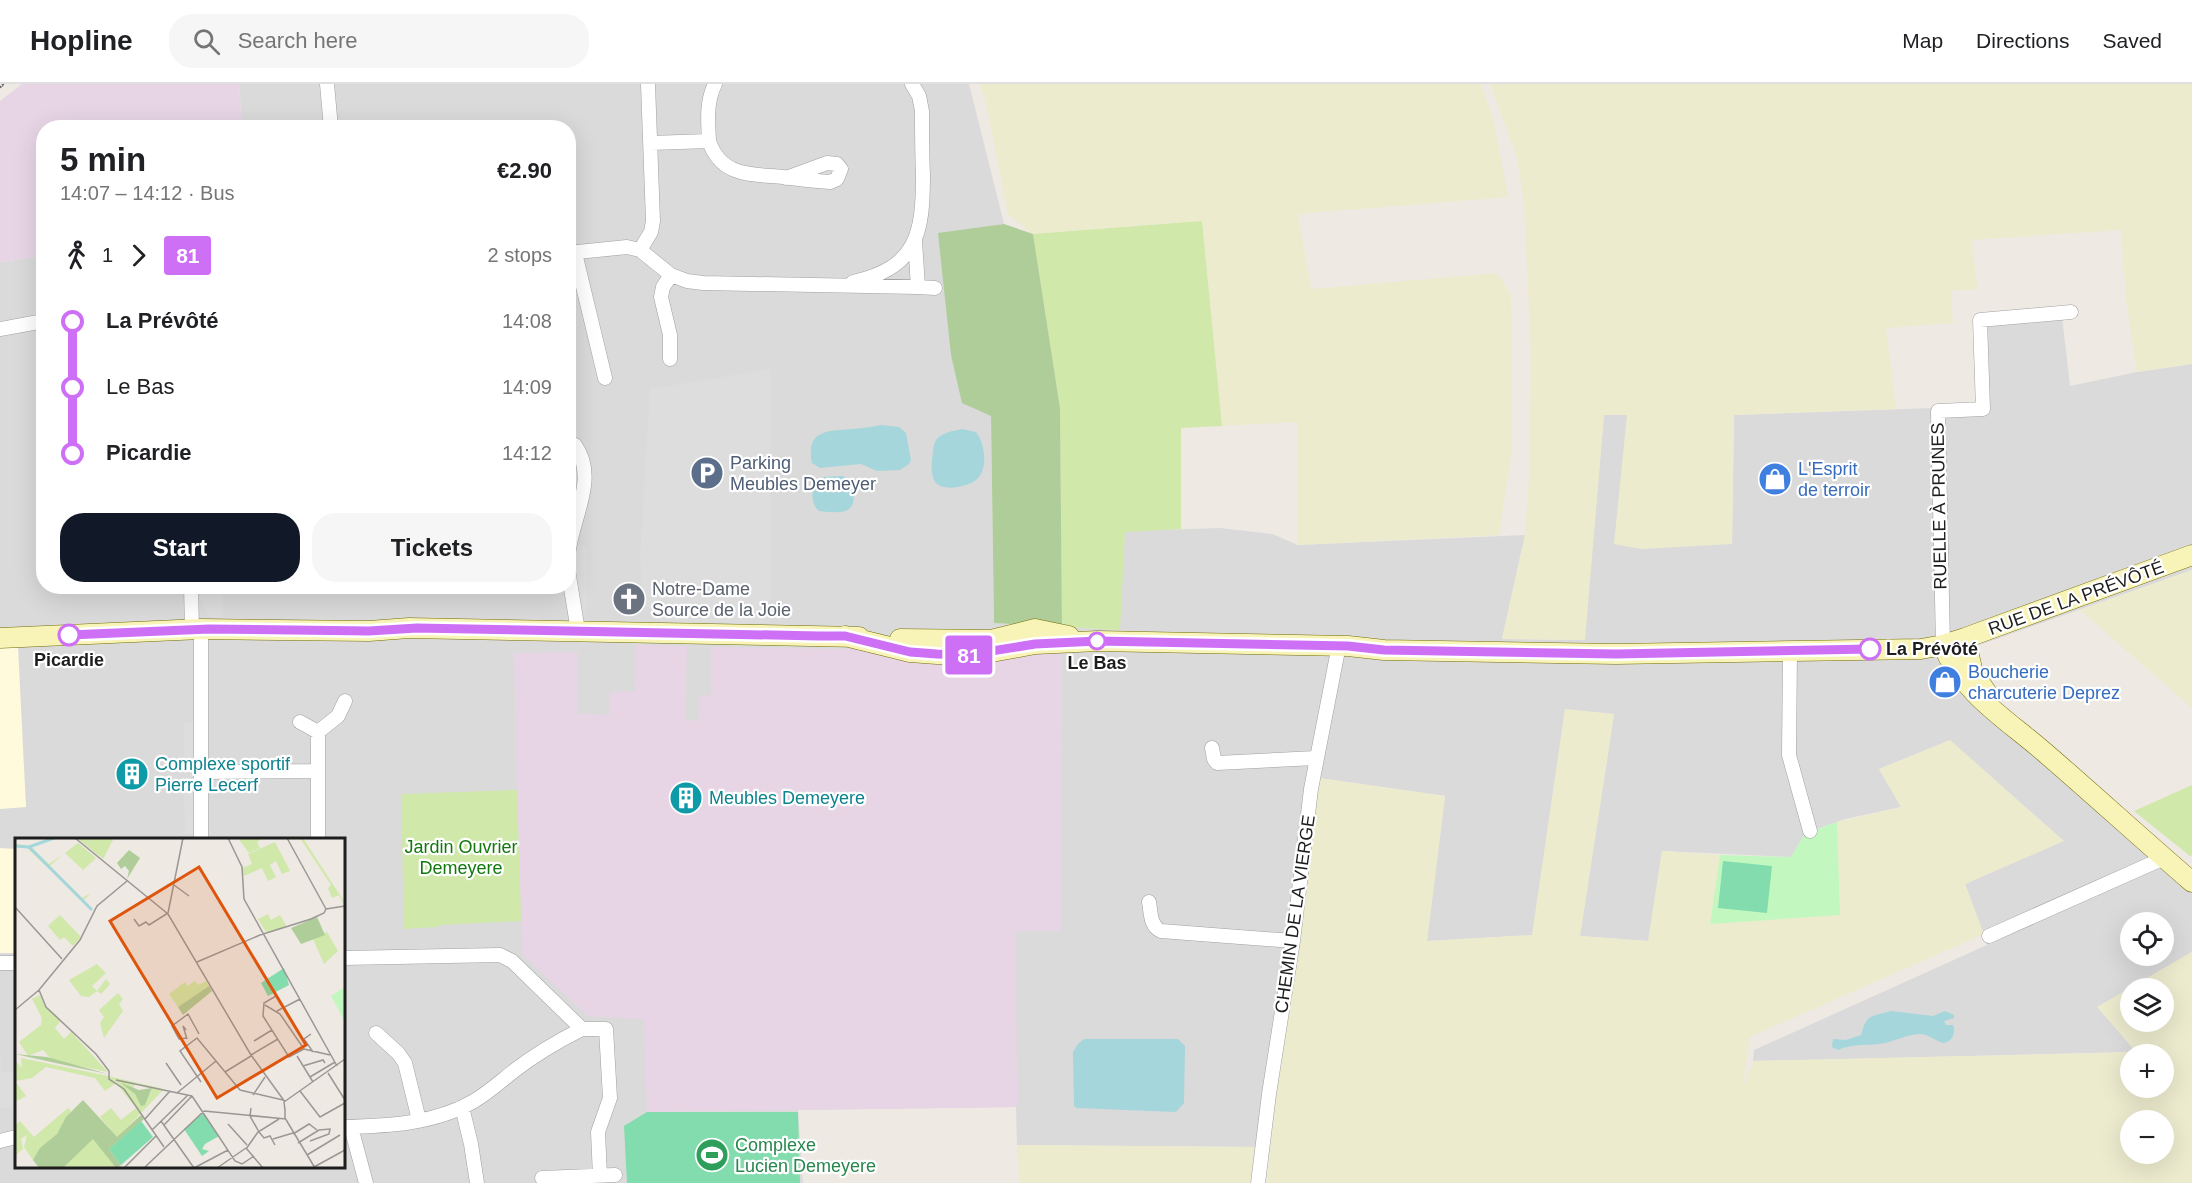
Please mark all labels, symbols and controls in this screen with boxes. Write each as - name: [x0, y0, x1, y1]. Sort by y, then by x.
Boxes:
- search box: [169, 14, 589, 68]
- text: Hopline: [30, 25, 133, 56]
- icon: search: [190, 25, 223, 58]
- text: Search here: [238, 28, 358, 53]
- text: Map: [1902, 29, 1943, 52]
- text: Directions: [1976, 29, 2069, 52]
- text: Saved: [2102, 29, 2162, 52]
- text: 5 min: [60, 141, 146, 178]
- text: €2.90: [497, 158, 552, 183]
- text: 14:07 – 14:12 · Bus: [60, 182, 235, 204]
- icon: walk: [60, 239, 93, 272]
- icon: forward: [122, 239, 155, 272]
- text: 1: [102, 244, 113, 266]
- text: 81: [176, 244, 199, 267]
- text: 2 stops: [488, 244, 552, 266]
- text: La Prévôté: [106, 308, 219, 333]
- text: 14:08: [502, 310, 552, 332]
- text: Le Bas: [106, 374, 175, 399]
- text: 14:09: [502, 376, 552, 398]
- street label: RUELLE À PRUNES: [1928, 422, 1950, 590]
- text: Picardie: [106, 440, 192, 465]
- text: 14:12: [502, 442, 552, 464]
- place label: Parking Meubles Demeyer: [730, 453, 876, 494]
- parking icon: Parking Meubles Demeyer: [689, 455, 725, 491]
- place label: L'Esprit de terroir: [1798, 459, 1870, 500]
- shop icon: L'Esprit de terroir: [1757, 461, 1793, 497]
- button: Start: [60, 513, 300, 582]
- button: Tickets: [312, 513, 552, 582]
- street label: RUE DE LA PRÉVÔTÉ: [1985, 556, 2166, 639]
- place label: Notre-Dame Source de la Joie: [652, 579, 791, 620]
- church icon: Notre-Dame Source de la Joie: [611, 581, 647, 617]
- marker: Picardie: [58, 624, 80, 646]
- marker: Le Bas: [1088, 632, 1106, 650]
- line badge: 81: [942, 636, 996, 674]
- marker: La Prévôté: [1859, 638, 1881, 660]
- place label: La Prévôté: [1886, 639, 1978, 659]
- text: 81: [957, 644, 981, 667]
- place label: Picardie: [34, 650, 104, 670]
- place label: Le Bas: [1067, 653, 1127, 673]
- place label: Boucherie charcuterie Deprez: [1968, 662, 2120, 703]
- shop icon: Boucherie charcuterie Deprez: [1927, 664, 1963, 700]
- place label: Complexe sportif Pierre Lecerf: [155, 754, 291, 795]
- building icon: Complexe sportif Pierre Lecerf: [114, 756, 150, 792]
- building icon: Meubles Demeyere: [668, 780, 704, 816]
- place label: Meubles Demeyere: [709, 788, 865, 808]
- street label: CHEMIN DE LA VIERGE: [1271, 814, 1319, 1014]
- park label: Jardin Ouvrier Demeyere: [404, 837, 518, 878]
- inset map: [15, 838, 345, 1168]
- map controls: [2120, 912, 2174, 1164]
- button: locate: [2120, 912, 2174, 966]
- button: layers: [2120, 978, 2174, 1032]
- button: +: [2120, 1044, 2174, 1098]
- button: −: [2120, 1110, 2174, 1164]
- place label: Complexe Lucien Demeyere: [735, 1135, 876, 1176]
- sports icon: Complexe Lucien Demeyere: [694, 1137, 730, 1173]

